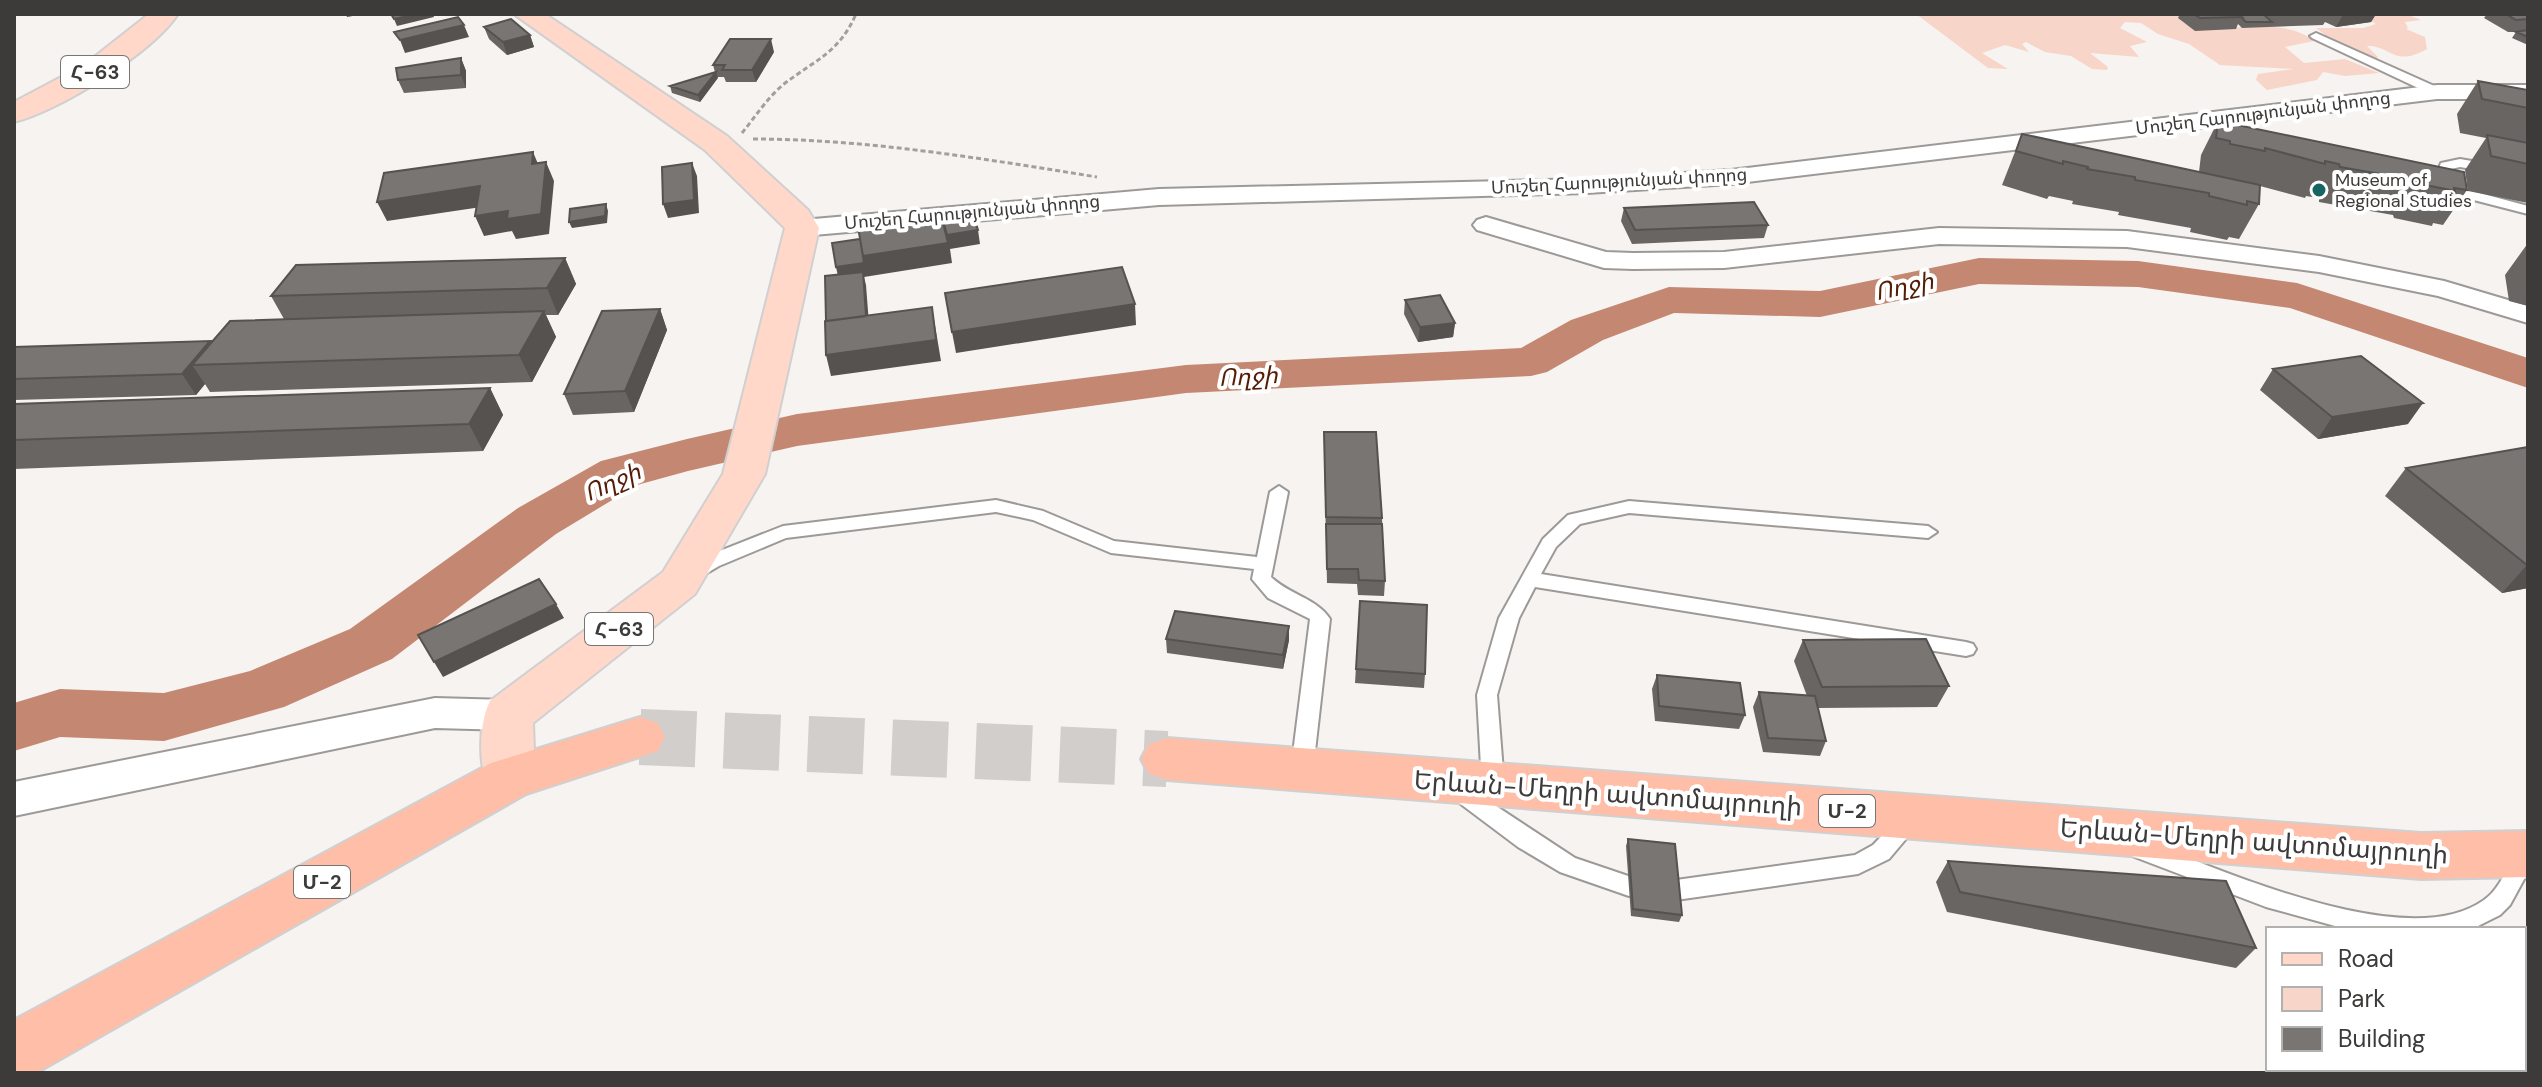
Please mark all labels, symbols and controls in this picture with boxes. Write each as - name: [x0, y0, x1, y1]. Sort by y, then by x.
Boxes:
- road number: Հ-63: [61, 56, 129, 88]
- street label: Մուշեղ Հարությունյան փողոց: [2134, 85, 2392, 141]
- street label: Մուշեղ Հարությունյան փողոց: [1490, 162, 1748, 200]
- place label: Museum of Regional Studies: [2335, 168, 2472, 213]
- marker: Museum of Regional Studies: [2310, 181, 2328, 199]
- street label: Մուշեղ Հարությունյան փողոց: [843, 189, 1101, 235]
- water label: Ողջի: [1872, 265, 1937, 307]
- water label: Ողջի: [1218, 359, 1279, 393]
- water label: Ողջի: [579, 456, 646, 508]
- road number: Հ-63: [585, 613, 653, 645]
- street label: Երևան-Մեղրի ավտոմայրուղի: [1413, 762, 1803, 824]
- road number: Մ-2: [1819, 795, 1875, 827]
- street label: Երևան-Մեղրի ավտոմայրուղի: [2059, 810, 2449, 872]
- road number: Մ-2: [294, 866, 350, 898]
- legend: [2266, 927, 2526, 1071]
- text: Road: [2338, 943, 2394, 974]
- text: Park: [2338, 983, 2385, 1014]
- text: Building: [2338, 1023, 2425, 1054]

